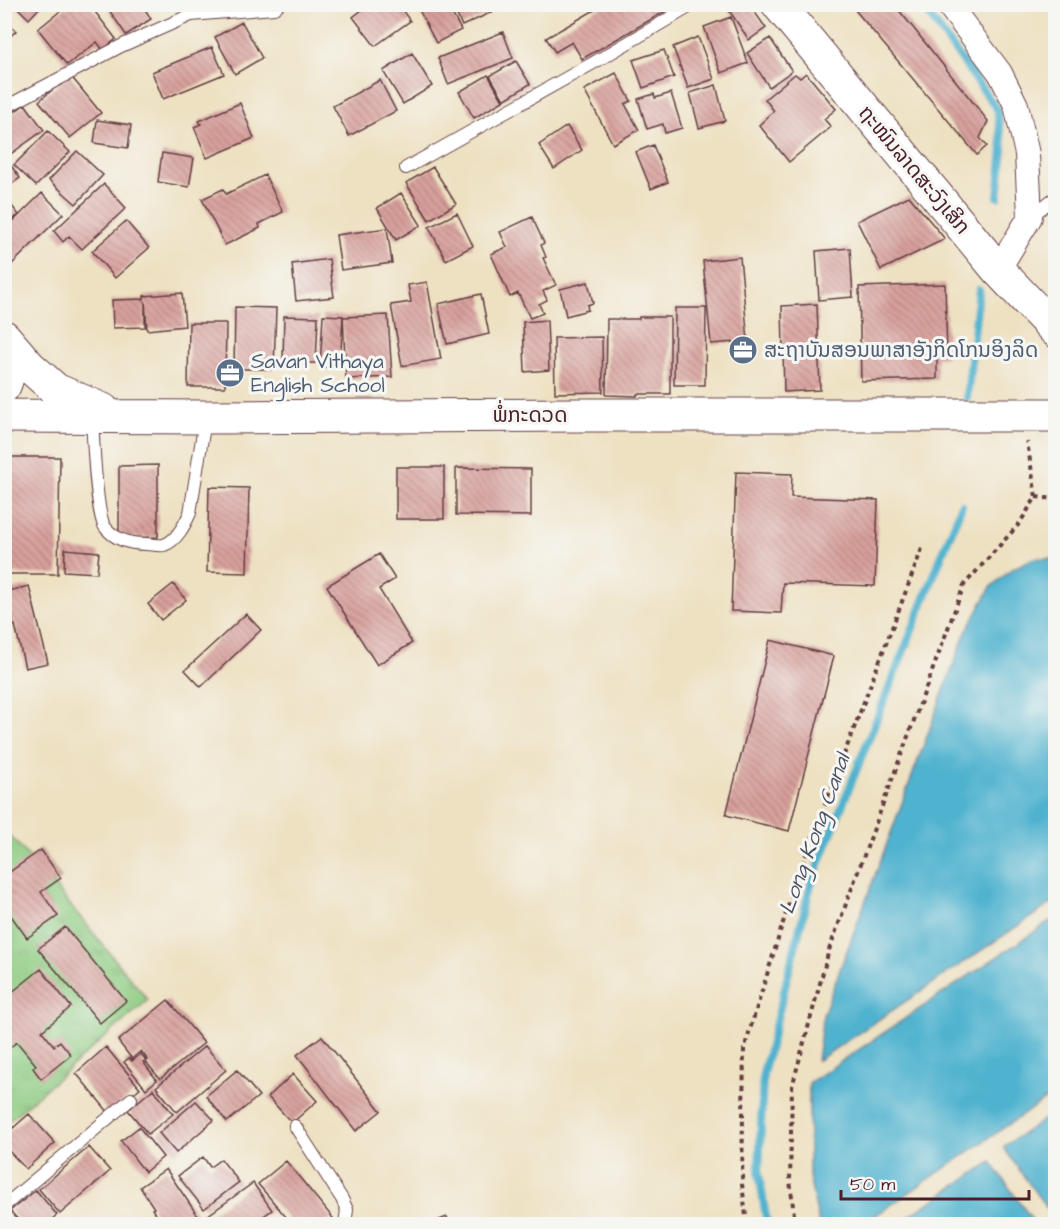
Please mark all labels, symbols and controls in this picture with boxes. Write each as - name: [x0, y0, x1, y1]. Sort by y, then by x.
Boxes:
- street label: ຖະໜົນລາດສະວົງເສິກ: [851, 99, 977, 241]
- office icon: ສະຖາບັນສອນພາສາອັງກິດໂກນອິງລິດ: [727, 334, 759, 366]
- place label: ສະຖາບັນສອນພາສາອັງກິດໂກນອິງລິດ: [764, 336, 1038, 365]
- place label: Savan Vithaya English School: [251, 347, 385, 402]
- office icon: Savan Vithaya English School: [214, 357, 246, 389]
- street label: ພໍ່ກະດວດ: [492, 399, 568, 430]
- water label: Long Kong Canal: [772, 747, 860, 919]
- scale bar: [841, 1163, 1028, 1201]
- text: 50 m: [850, 1172, 895, 1197]

